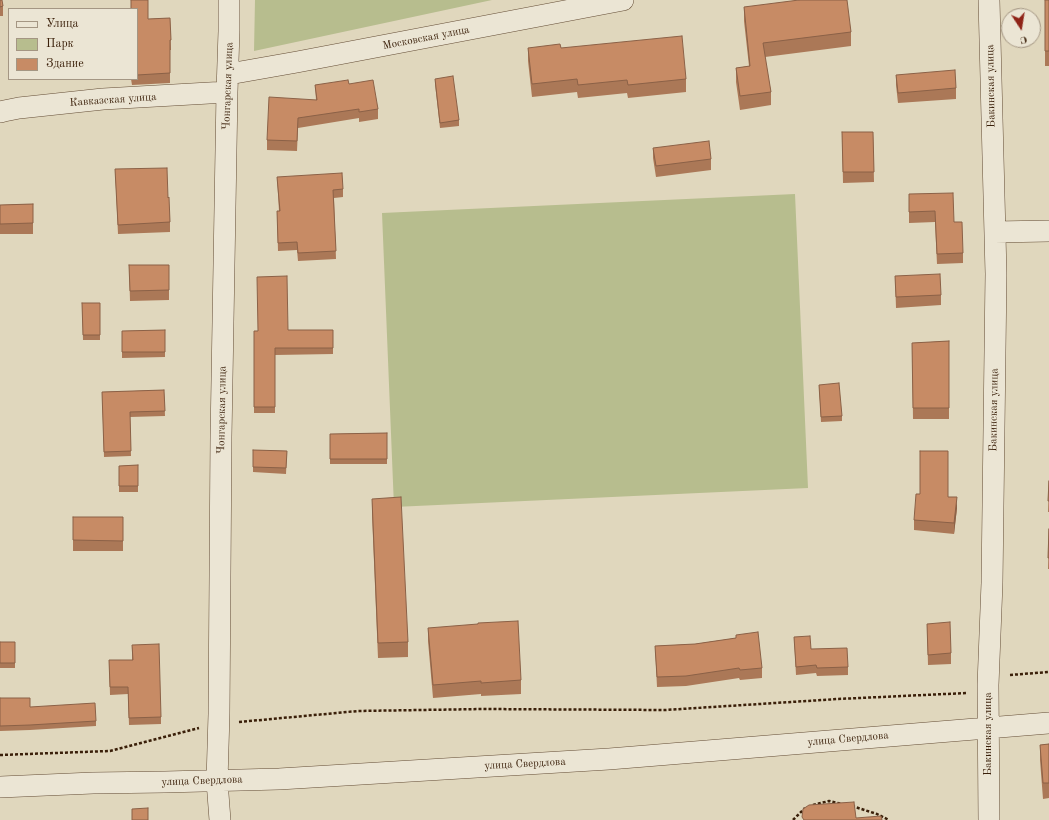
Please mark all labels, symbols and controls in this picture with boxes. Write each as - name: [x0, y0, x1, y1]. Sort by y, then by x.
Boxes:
- legend: [8, 8, 138, 80]
- north arrow: [1001, 8, 1041, 48]
- text: Улица: [46, 18, 79, 30]
- street label: Московская улица: [381, 23, 471, 53]
- text: С: [1019, 33, 1028, 45]
- text: Парк: [46, 38, 74, 50]
- street label: Чонгарская улица: [220, 42, 236, 130]
- street label: Бакинская улица: [984, 44, 998, 128]
- text: Здание: [46, 58, 84, 70]
- street label: Кавказская улица: [69, 90, 157, 110]
- street label: Чонгарская улица: [215, 366, 229, 454]
- street label: Бакинская улица: [987, 368, 1001, 452]
- street label: Бакинская улица: [981, 692, 995, 776]
- street label: улица Свердлова: [807, 729, 889, 749]
- street label: улица Свердлова: [484, 755, 566, 773]
- street label: улица Свердлова: [161, 773, 243, 789]

